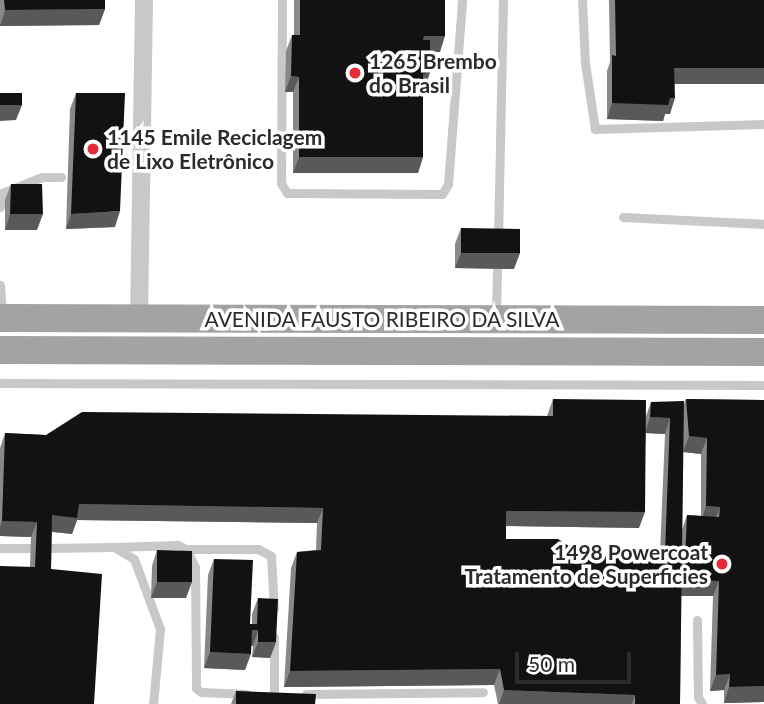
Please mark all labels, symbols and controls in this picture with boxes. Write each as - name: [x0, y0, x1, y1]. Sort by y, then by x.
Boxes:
- place label: 1265 Brembo do Brasil: [369, 48, 497, 98]
- marker: 1265 Brembo do Brasil: [347, 65, 363, 81]
- place label: 1145 Emile Reciclagem de Lixo Eletrônico: [107, 124, 322, 174]
- marker: 1145 Emile Reciclagem de Lixo Eletrônico: [85, 141, 101, 157]
- street label: AVENIDA FAUSTO RIBEIRO DA SILVA: [204, 306, 560, 332]
- place label: 1498 Powercoat Tratamento de Superficies: [465, 539, 708, 589]
- marker: 1498 Powercoat Tratamento de Superficies: [714, 556, 730, 572]
- scale bar: [519, 638, 634, 682]
- text: 50 m: [528, 651, 575, 676]

